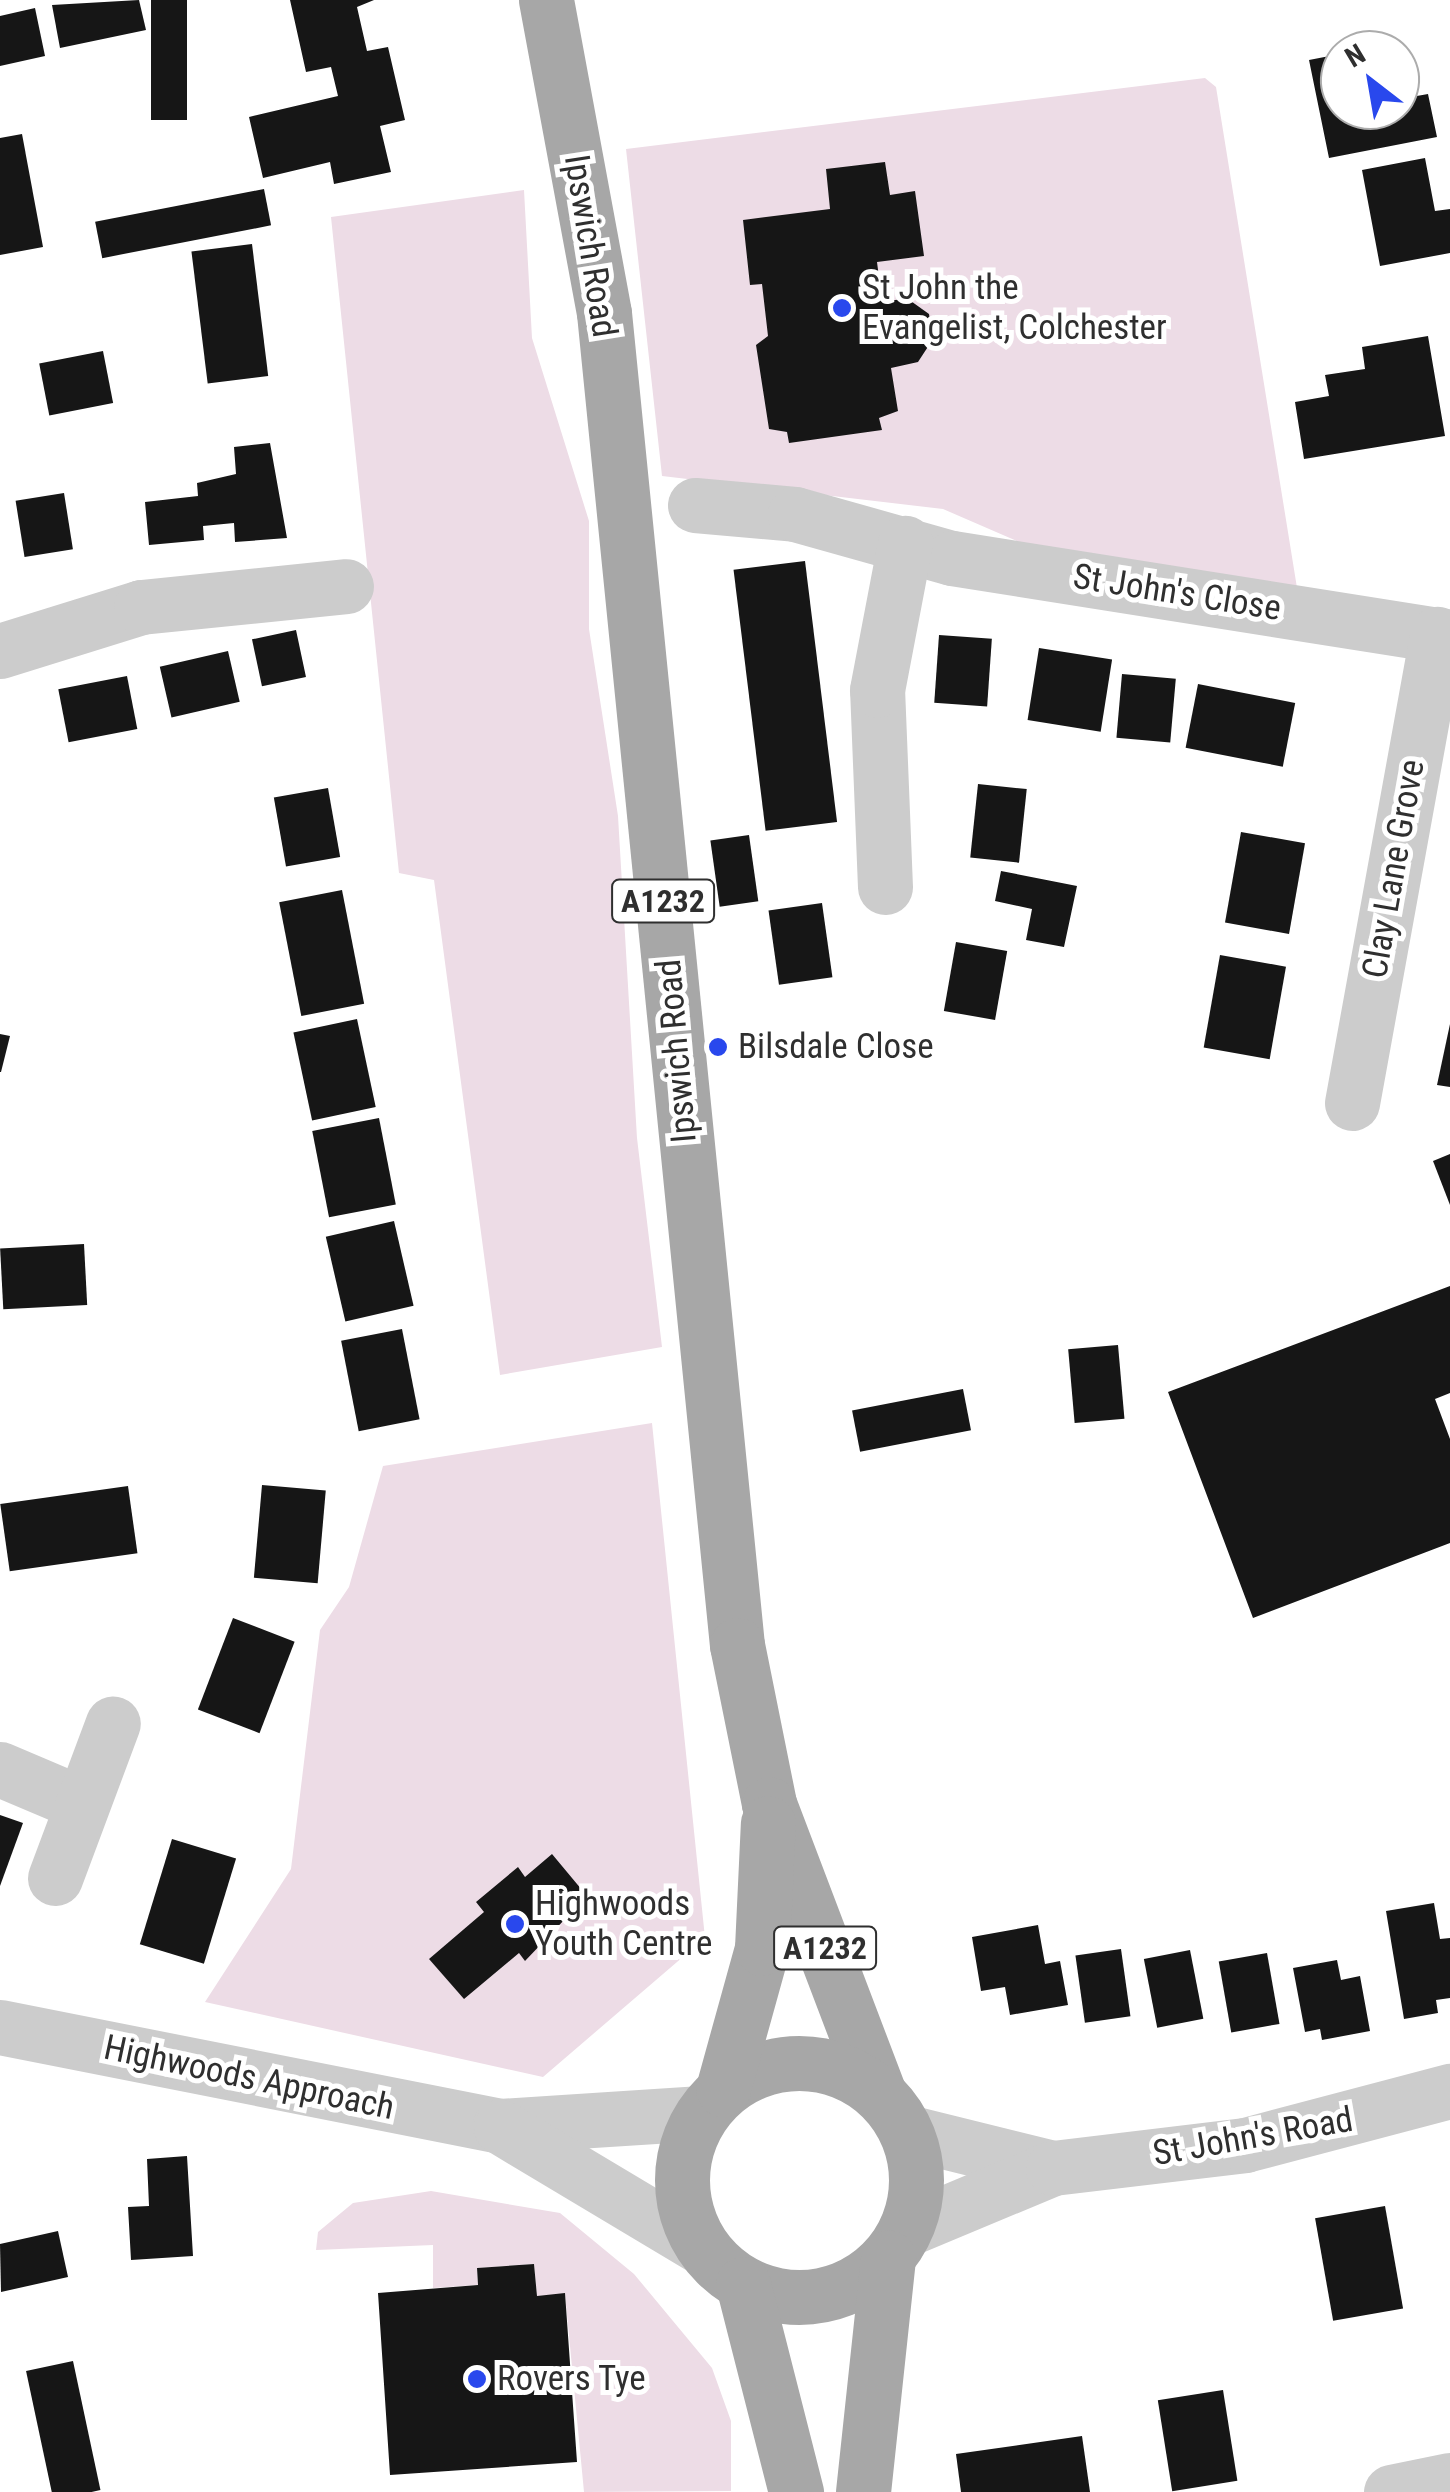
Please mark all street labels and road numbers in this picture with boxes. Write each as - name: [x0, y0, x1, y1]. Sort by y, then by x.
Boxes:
- street label: Ipswich Road: [555, 152, 625, 340]
- street label: St John's Close: [1070, 556, 1284, 630]
- street label: Clay Lane Grove: [1354, 756, 1434, 982]
- road number: A1232: [610, 874, 716, 928]
- street label: Ipswich Road: [648, 957, 706, 1145]
- road number: A1232: [772, 1921, 878, 1975]
- street label: Highwoods Approach: [100, 2027, 398, 2129]
- street label: St John's Road: [1150, 2099, 1356, 2175]

